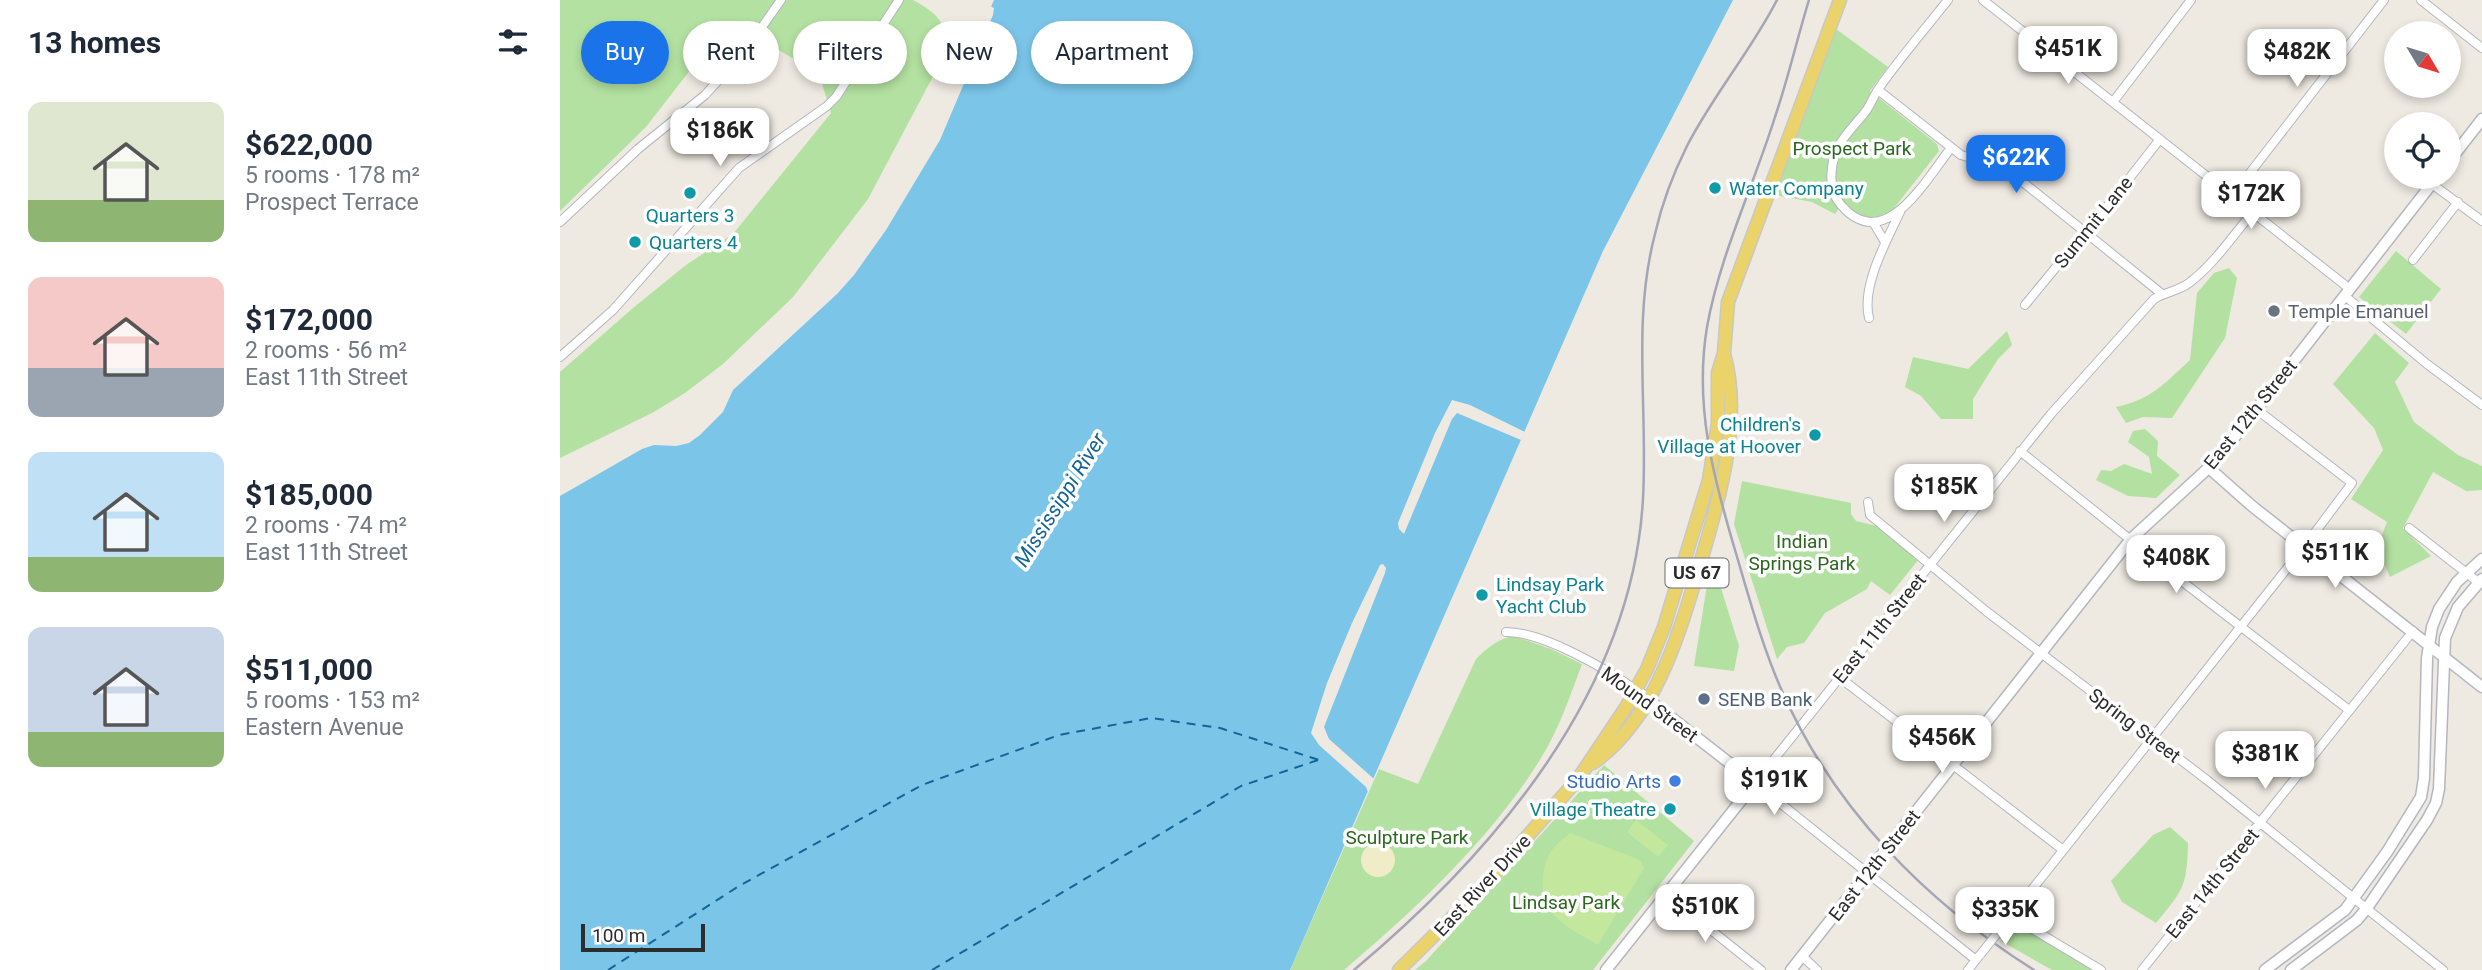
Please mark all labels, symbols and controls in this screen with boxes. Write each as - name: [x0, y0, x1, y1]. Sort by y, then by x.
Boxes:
- chip: Buy: [581, 21, 669, 84]
- chip: Rent: [683, 21, 779, 84]
- chip: Filters: [793, 21, 907, 84]
- chip: New: [921, 21, 1017, 84]
- chip: Apartment: [1031, 21, 1193, 84]
- north arrow: [2384, 21, 2460, 98]
- map controls: [2384, 21, 2461, 189]
- icon: filters: [494, 23, 532, 61]
- text: 13 homes: [28, 25, 161, 60]
- pin: $451K: [2019, 27, 2117, 86]
- pin: $482K: [2248, 29, 2346, 89]
- text: $451K: [2034, 35, 2102, 62]
- text: $482K: [2263, 38, 2331, 65]
- pin: $186K: [671, 108, 769, 168]
- button: locate: [2384, 112, 2461, 189]
- text: $186K: [686, 117, 754, 144]
- text: $622,000: [245, 127, 373, 162]
- icon: home: [84, 130, 168, 214]
- pin: $622K: [1967, 136, 2065, 195]
- park label: Prospect Park: [1793, 137, 1912, 160]
- text: $622K: [1982, 144, 2050, 171]
- text: 5 rooms · 178 m²: [245, 162, 420, 189]
- street label: Summit Lane: [2049, 172, 2137, 273]
- pin: $172K: [2202, 172, 2300, 231]
- place label: Water Company: [1729, 177, 1864, 200]
- marker: Water Company: [1707, 180, 1723, 196]
- text: $172K: [2217, 180, 2285, 207]
- marker: Quarters 3: [682, 185, 698, 201]
- text: Prospect Terrace: [245, 189, 419, 216]
- place label: Quarters 3: [646, 204, 734, 227]
- place label: Quarters 4: [649, 231, 738, 254]
- marker: Quarters 4: [627, 234, 643, 250]
- place label: Temple Emanuel: [2288, 300, 2429, 323]
- text: $172,000: [245, 302, 373, 337]
- marker: Temple Emanuel: [2266, 303, 2282, 319]
- icon: home: [84, 305, 168, 389]
- text: 2 rooms · 56 m²: [245, 337, 407, 364]
- street label: East 12th Street: [2199, 355, 2302, 474]
- text: East 11th Street: [245, 364, 408, 391]
- place label: Children's Village at Hoover: [1657, 413, 1802, 458]
- marker: Children's Village at Hoover: [1807, 427, 1823, 443]
- water label: Mississippi River: [1009, 428, 1111, 571]
- pin: $185K: [1895, 464, 1993, 524]
- text: $185K: [1910, 473, 1978, 500]
- text: $185,000: [245, 477, 373, 512]
- icon: home: [84, 480, 168, 564]
- text: 2 rooms · 74 m²: [245, 512, 407, 539]
- park label: Indian Springs Park: [1749, 530, 1856, 575]
- pin: $511K: [2286, 530, 2384, 590]
- pin: $408K: [2127, 536, 2225, 595]
- text: East 11th Street: [245, 539, 408, 566]
- text: $511K: [2301, 539, 2369, 566]
- text: $408K: [2142, 544, 2210, 571]
- road number: US 67: [1666, 558, 1728, 588]
- street label: East 11th Street: [1828, 569, 1931, 688]
- place label: Lindsay Park Yacht Club: [1496, 573, 1604, 618]
- marker: Lindsay Park Yacht Club: [1474, 587, 1490, 603]
- text: $511,000: [245, 652, 373, 687]
- icon: home: [84, 655, 168, 739]
- street label: Mound Street: [1597, 662, 1703, 747]
- street label: Spring Street: [2084, 683, 2185, 767]
- text: 5 rooms · 153 m²: [245, 687, 420, 714]
- place label: SENB Bank: [1718, 688, 1813, 711]
- marker: SENB Bank: [1696, 691, 1712, 707]
- text: Eastern Avenue: [245, 714, 404, 741]
- pin: $456K: [1893, 716, 1991, 775]
- text: $456K: [1908, 724, 1976, 751]
- pin: $381K: [2216, 732, 2314, 791]
- text: $381K: [2231, 740, 2299, 767]
- pin: $191K: [1725, 758, 1823, 817]
- text: $191K: [1740, 766, 1808, 793]
- place label: Studio Arts: [1567, 770, 1661, 793]
- marker: Studio Arts: [1667, 773, 1683, 789]
- place label: Village Theatre: [1530, 798, 1656, 821]
- marker: Village Theatre: [1662, 801, 1678, 817]
- street label: East 12th Street: [1824, 805, 1925, 925]
- street label: East 14th Street: [2161, 824, 2264, 943]
- park label: Sculpture Park: [1345, 826, 1469, 849]
- street label: East River Drive: [1429, 830, 1536, 941]
- pin: $510K: [1656, 884, 1754, 944]
- pin: $335K: [1956, 888, 2054, 947]
- park label: Lindsay Park: [1512, 891, 1620, 914]
- text: $510K: [1671, 893, 1739, 920]
- text: $335K: [1971, 896, 2039, 923]
- scale bar: [581, 921, 705, 953]
- text: 100 m: [592, 924, 645, 947]

